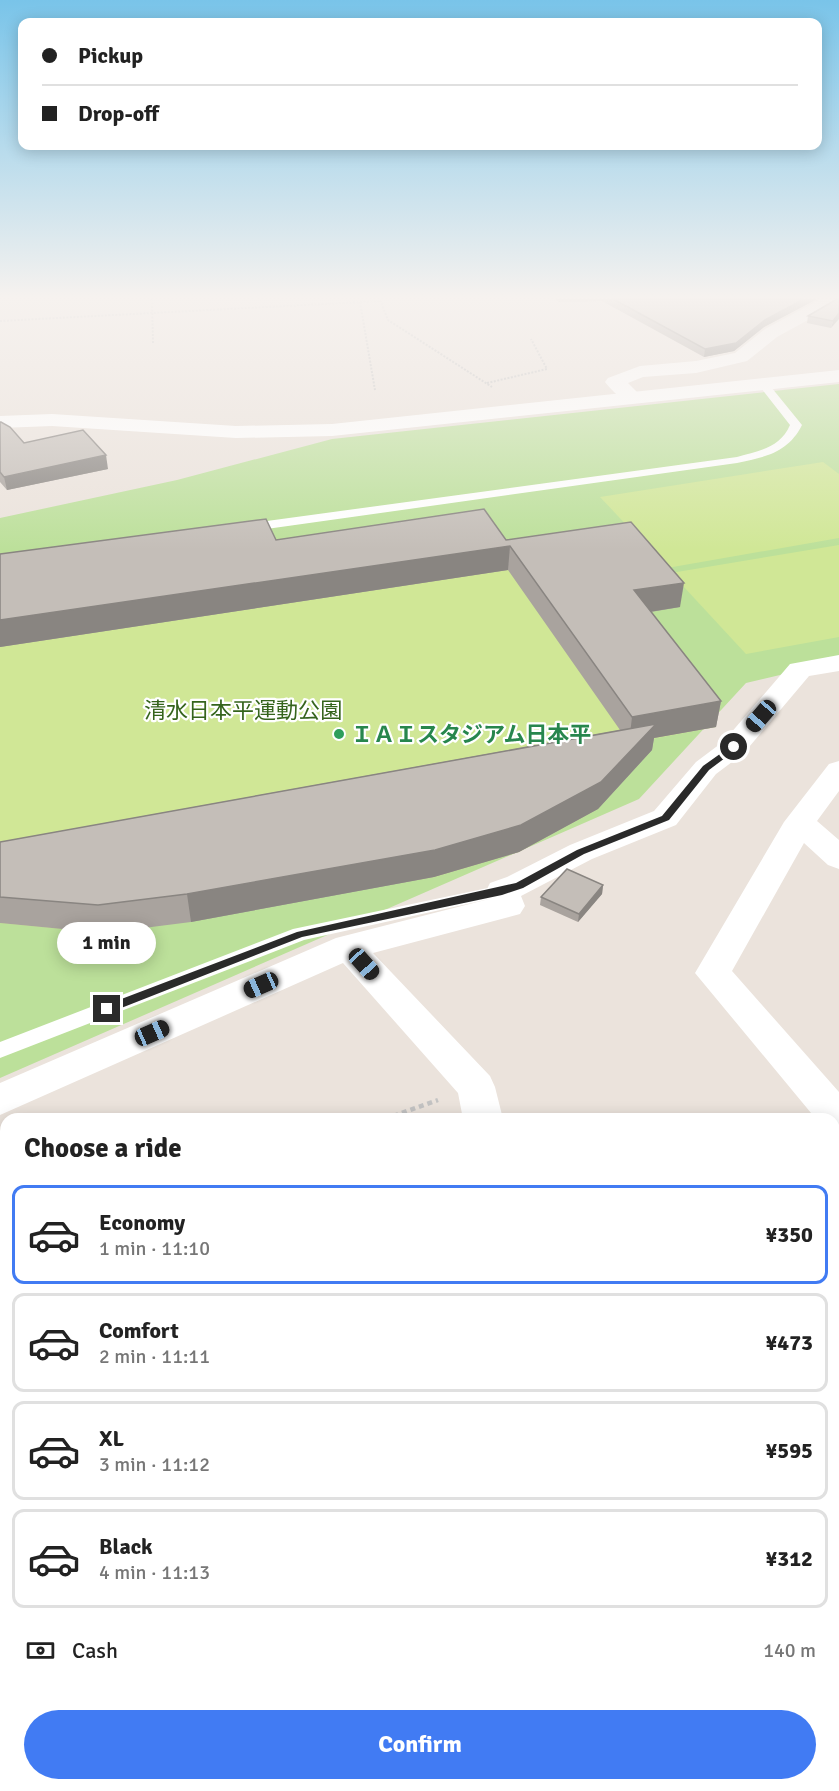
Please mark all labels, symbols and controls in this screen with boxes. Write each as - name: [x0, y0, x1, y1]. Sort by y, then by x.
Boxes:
- text: Pickup: [78, 42, 143, 69]
- text: Drop-off: [78, 100, 159, 127]
- park label: 清水日本平運動公園: [144, 697, 342, 724]
- car: [742, 697, 780, 735]
- place label: ＩＡＩスタジアム日本平: [351, 721, 591, 748]
- marker: ＩＡＩスタジアム日本平: [332, 727, 346, 741]
- route start: [720, 733, 747, 760]
- callout: 1 min: [57, 922, 156, 964]
- text: 1 min: [82, 930, 131, 955]
- car: [345, 945, 383, 983]
- car: [241, 969, 281, 1001]
- route end: [93, 995, 120, 1022]
- car: [132, 1017, 172, 1049]
- text: Choose a ride: [24, 1132, 182, 1165]
- icon: car: [27, 1208, 81, 1262]
- text: Economy: [99, 1209, 185, 1236]
- text: ¥350: [765, 1221, 813, 1248]
- text: 1 min · 11:10: [99, 1236, 210, 1261]
- icon: car: [27, 1316, 81, 1370]
- text: Comfort: [99, 1317, 179, 1344]
- text: ¥473: [765, 1329, 813, 1356]
- text: 2 min · 11:11: [99, 1344, 210, 1369]
- icon: car: [27, 1424, 81, 1478]
- text: XL: [99, 1425, 124, 1452]
- text: ¥595: [765, 1437, 813, 1464]
- text: 3 min · 11:12: [99, 1452, 210, 1477]
- icon: car: [27, 1532, 81, 1586]
- text: Black: [99, 1533, 153, 1560]
- text: ¥312: [765, 1545, 813, 1572]
- text: 4 min · 11:13: [99, 1560, 210, 1585]
- icon: cash: [24, 1634, 57, 1667]
- text: Cash: [72, 1637, 118, 1664]
- text: 140 m: [763, 1638, 816, 1663]
- button: Confirm: [24, 1710, 816, 1779]

